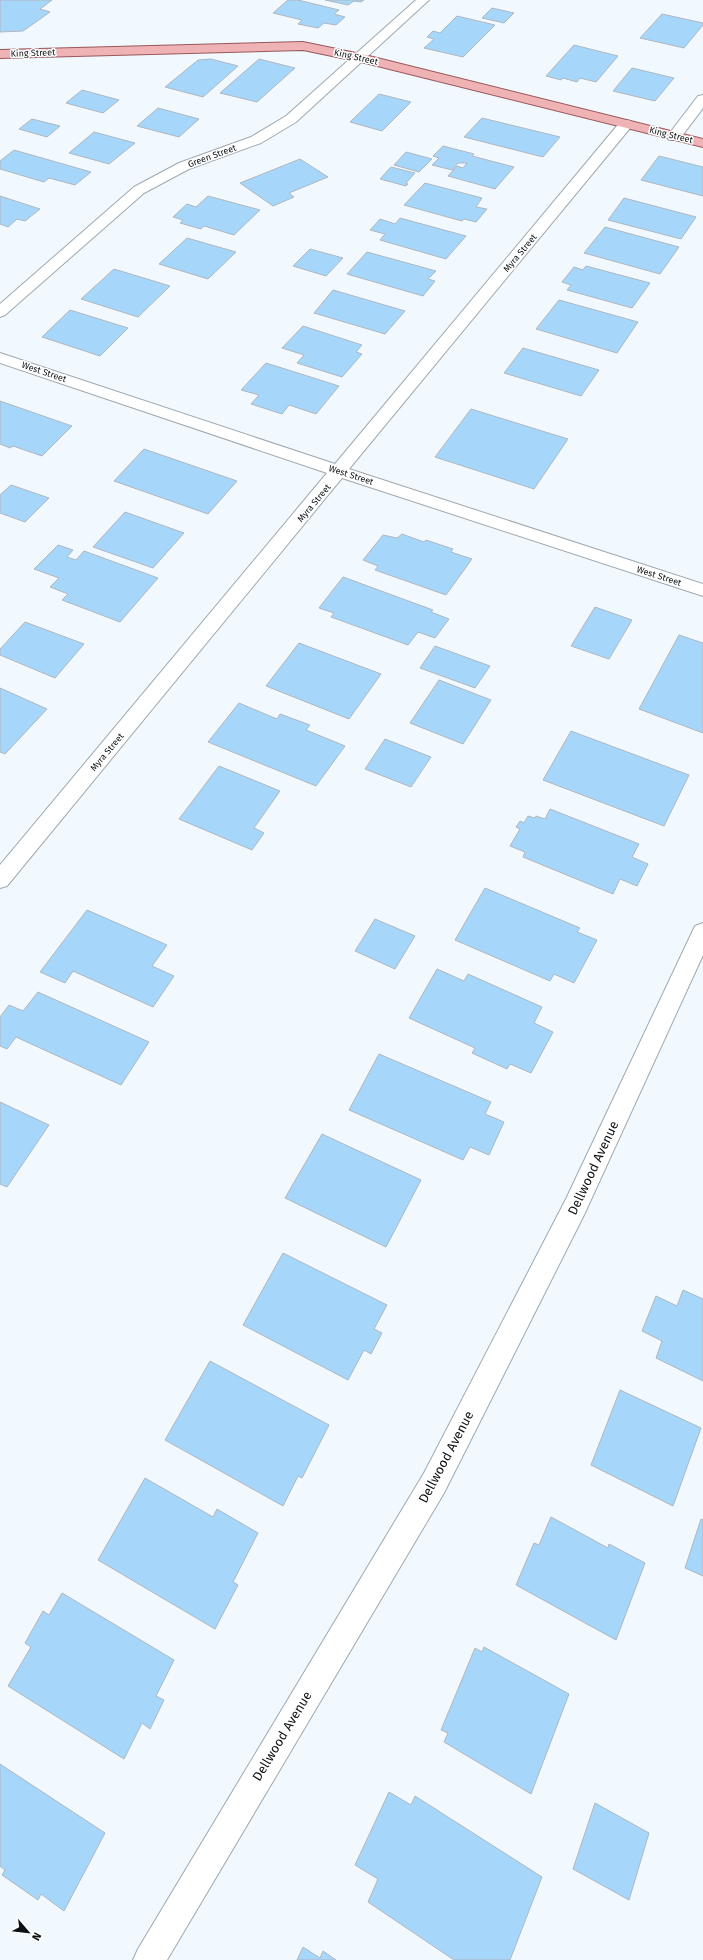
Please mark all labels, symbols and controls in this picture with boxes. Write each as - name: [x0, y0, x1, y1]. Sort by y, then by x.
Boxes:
- street label: King Street: [11, 47, 56, 59]
- street label: King Street: [333, 47, 380, 67]
- street label: King Street: [648, 125, 695, 145]
- street label: Green Street: [186, 142, 238, 169]
- street label: Myra Street: [501, 231, 539, 274]
- street label: West Street: [20, 360, 68, 385]
- street label: West Street: [327, 463, 375, 487]
- street label: Myra Street: [295, 481, 333, 524]
- street label: West Street: [635, 564, 683, 588]
- street label: Myra Street: [88, 730, 126, 773]
- street label: Dellwood Avenue: [565, 1119, 621, 1217]
- street label: Dellwood Avenue: [415, 1408, 477, 1506]
- street label: Dellwood Avenue: [249, 1688, 315, 1784]
- north arrow: [8, 1912, 48, 1952]
- text: N: [29, 1930, 44, 1943]

